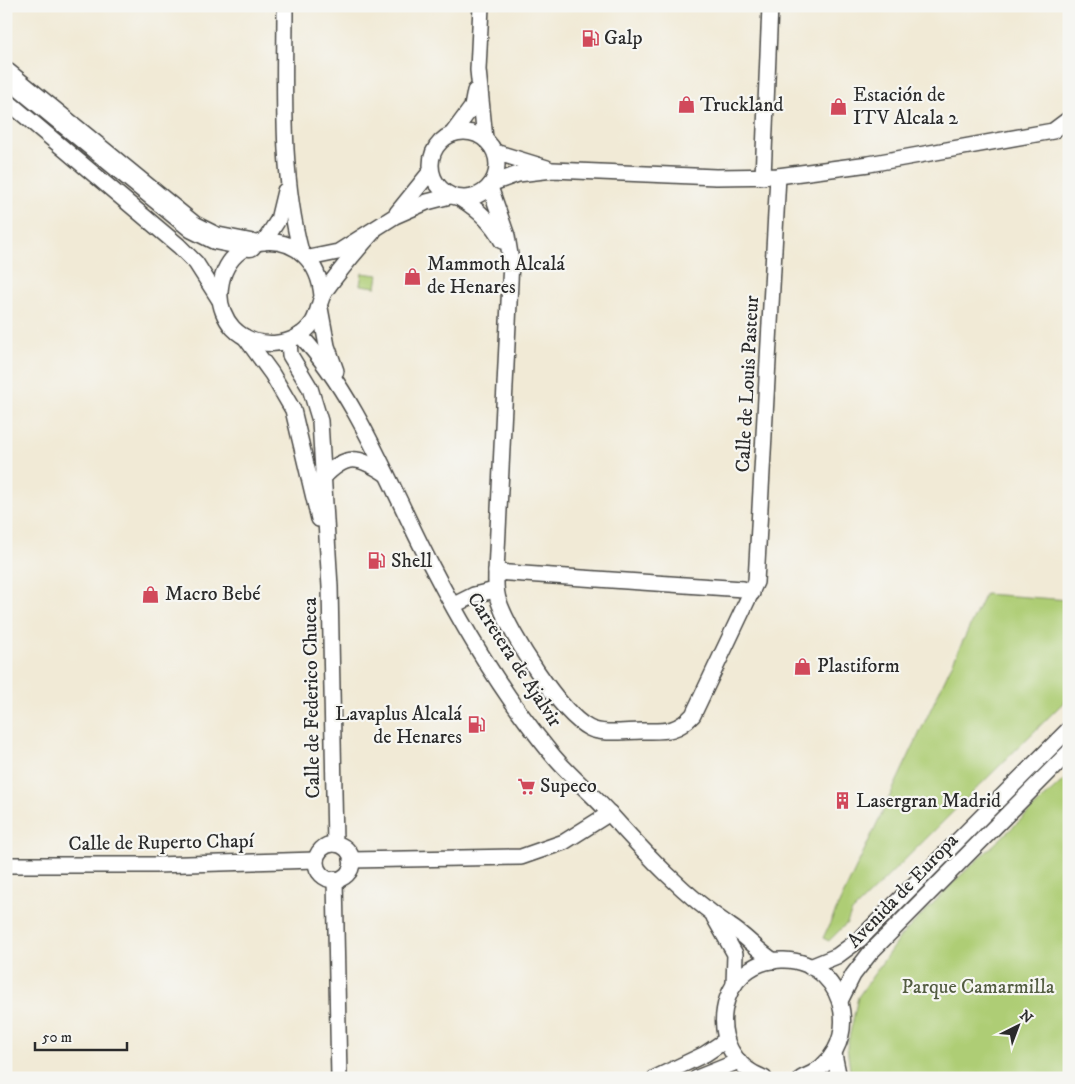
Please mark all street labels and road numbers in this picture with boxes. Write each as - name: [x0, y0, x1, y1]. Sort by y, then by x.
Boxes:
- street label: Calle de Louis Pasteur: [731, 294, 765, 473]
- street label: Carretera de Ajalvir: [461, 588, 567, 733]
- street label: Calle de Federico Chueca: [298, 597, 326, 799]
- street label: Avenida de Europa: [842, 828, 964, 954]
- street label: Calle de Ruperto Chapí: [68, 829, 255, 857]

